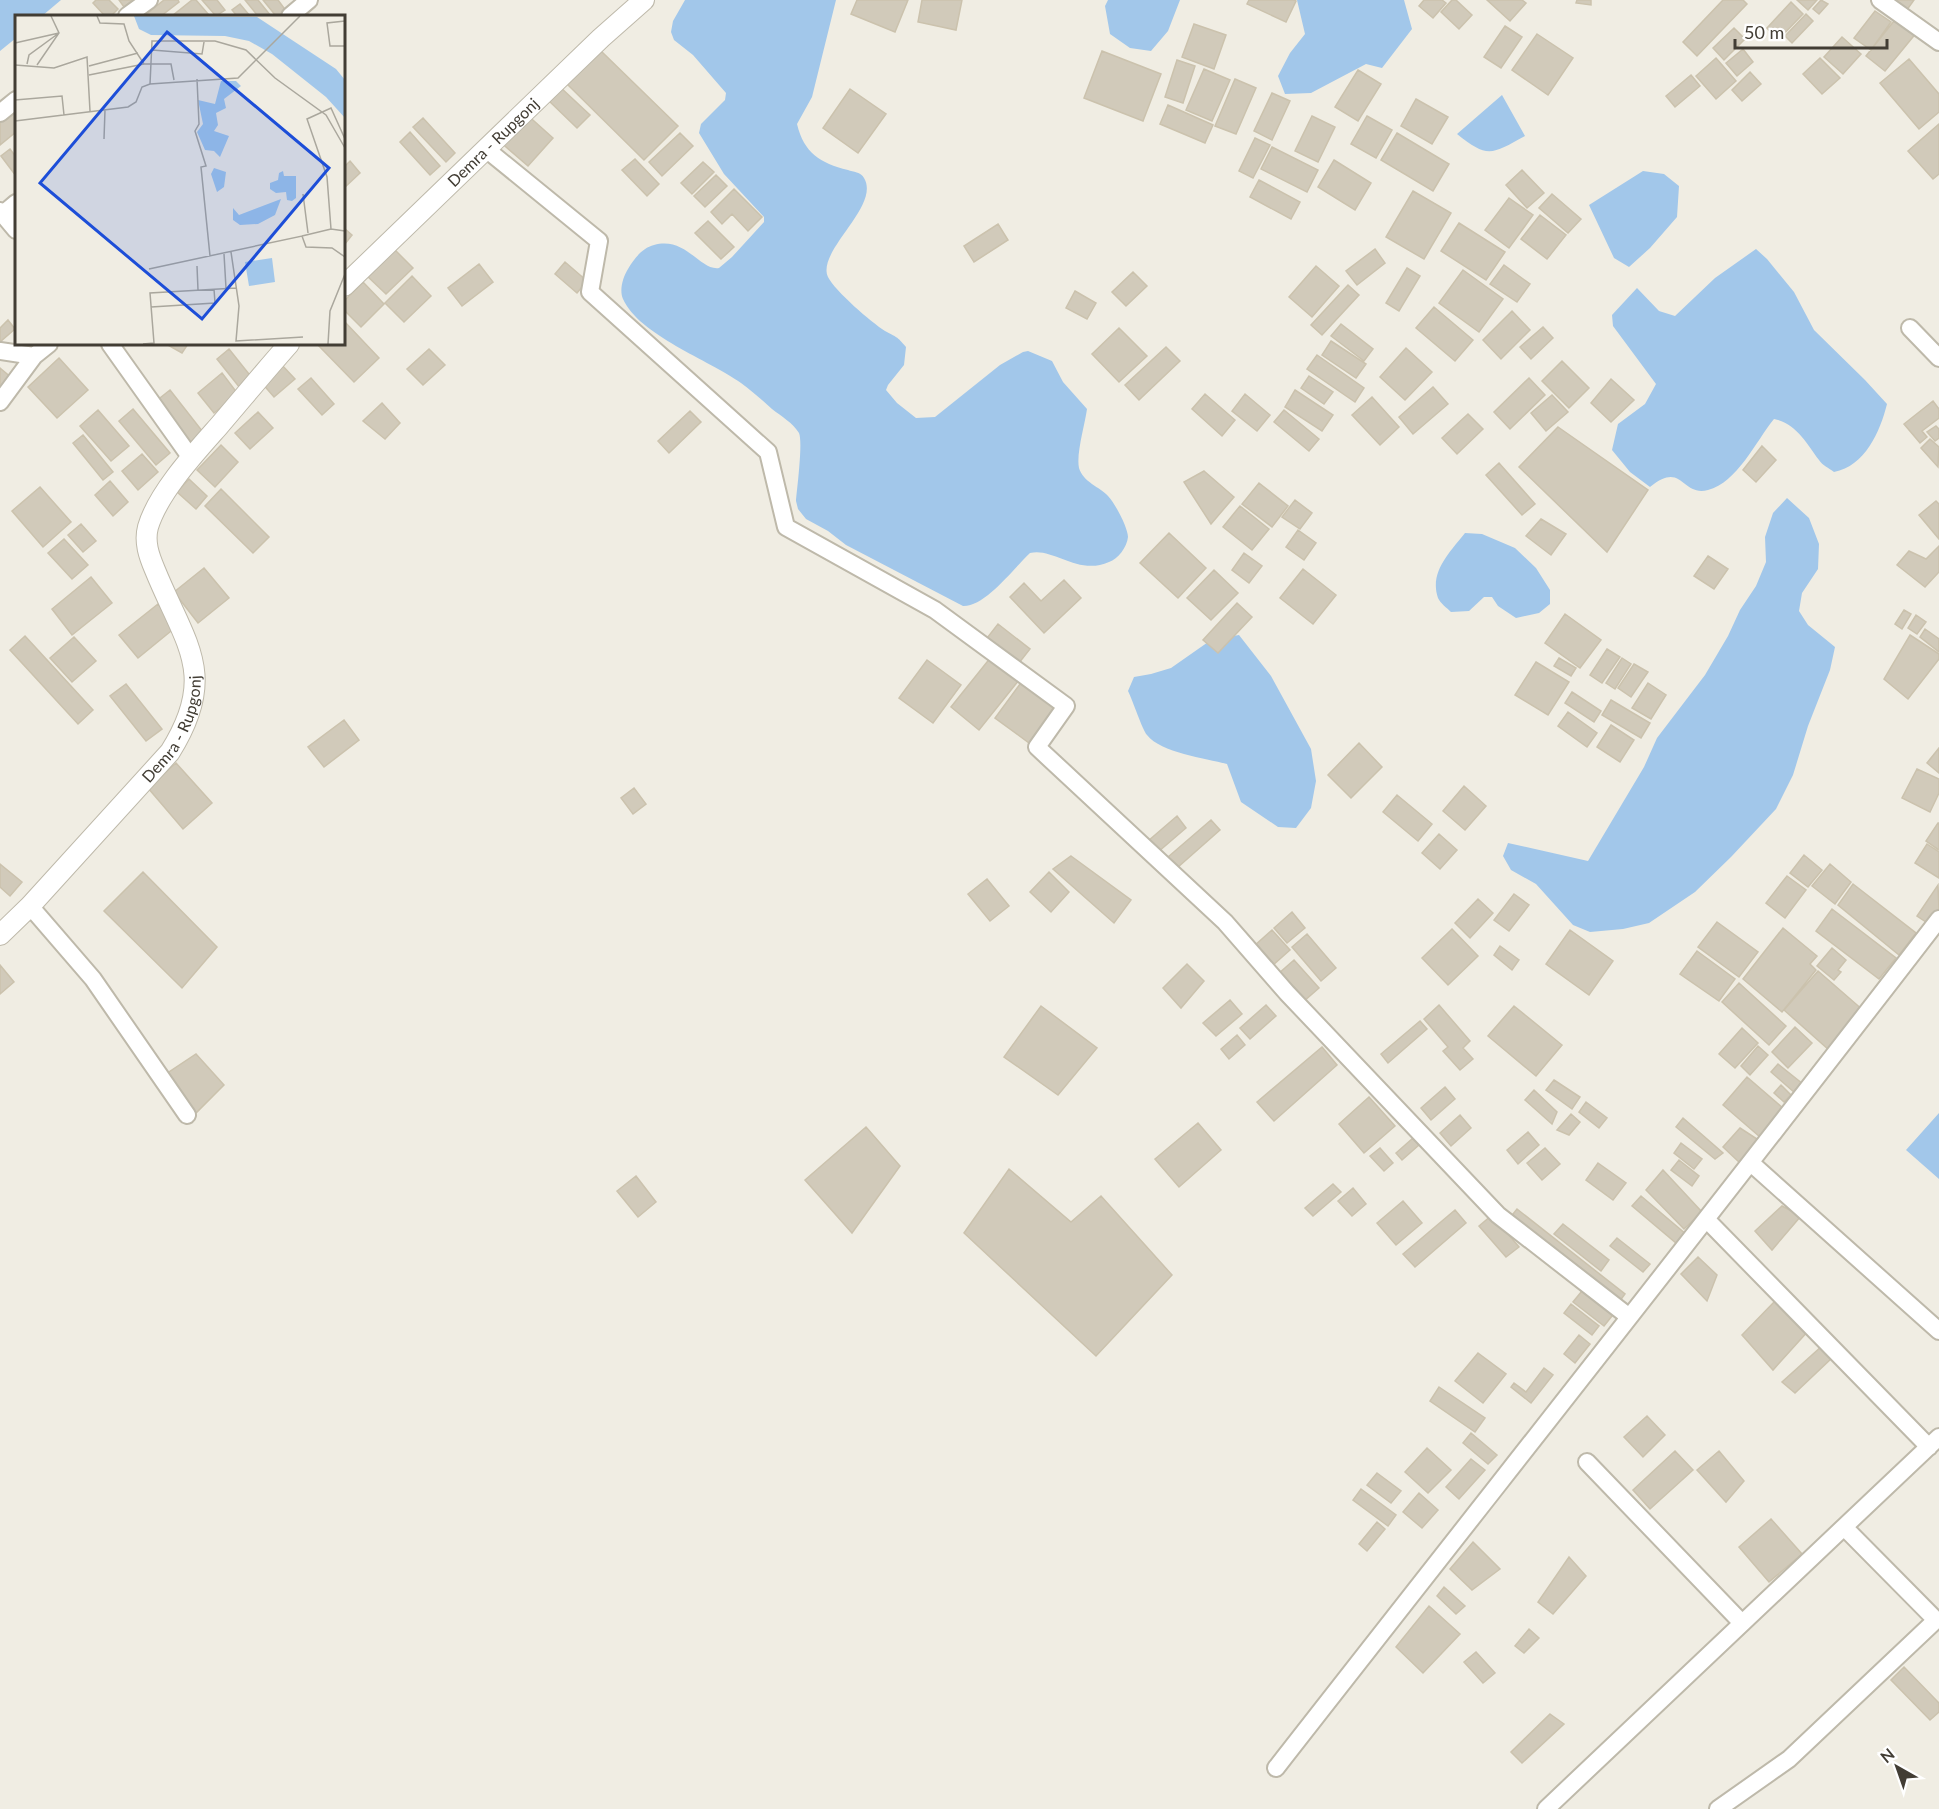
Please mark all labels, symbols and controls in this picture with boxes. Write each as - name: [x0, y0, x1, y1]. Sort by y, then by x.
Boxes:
- scale bar: [1735, 12, 1886, 50]
- inset map: [15, 15, 345, 345]
- text: 50 m: [1744, 21, 1784, 43]
- street label: Demra - Rupgonj: [443, 94, 542, 190]
- street label: Demra - Rupgonj: [137, 675, 204, 786]
- north arrow: [1867, 1737, 1927, 1797]
- text: N: [1876, 1744, 1898, 1766]

